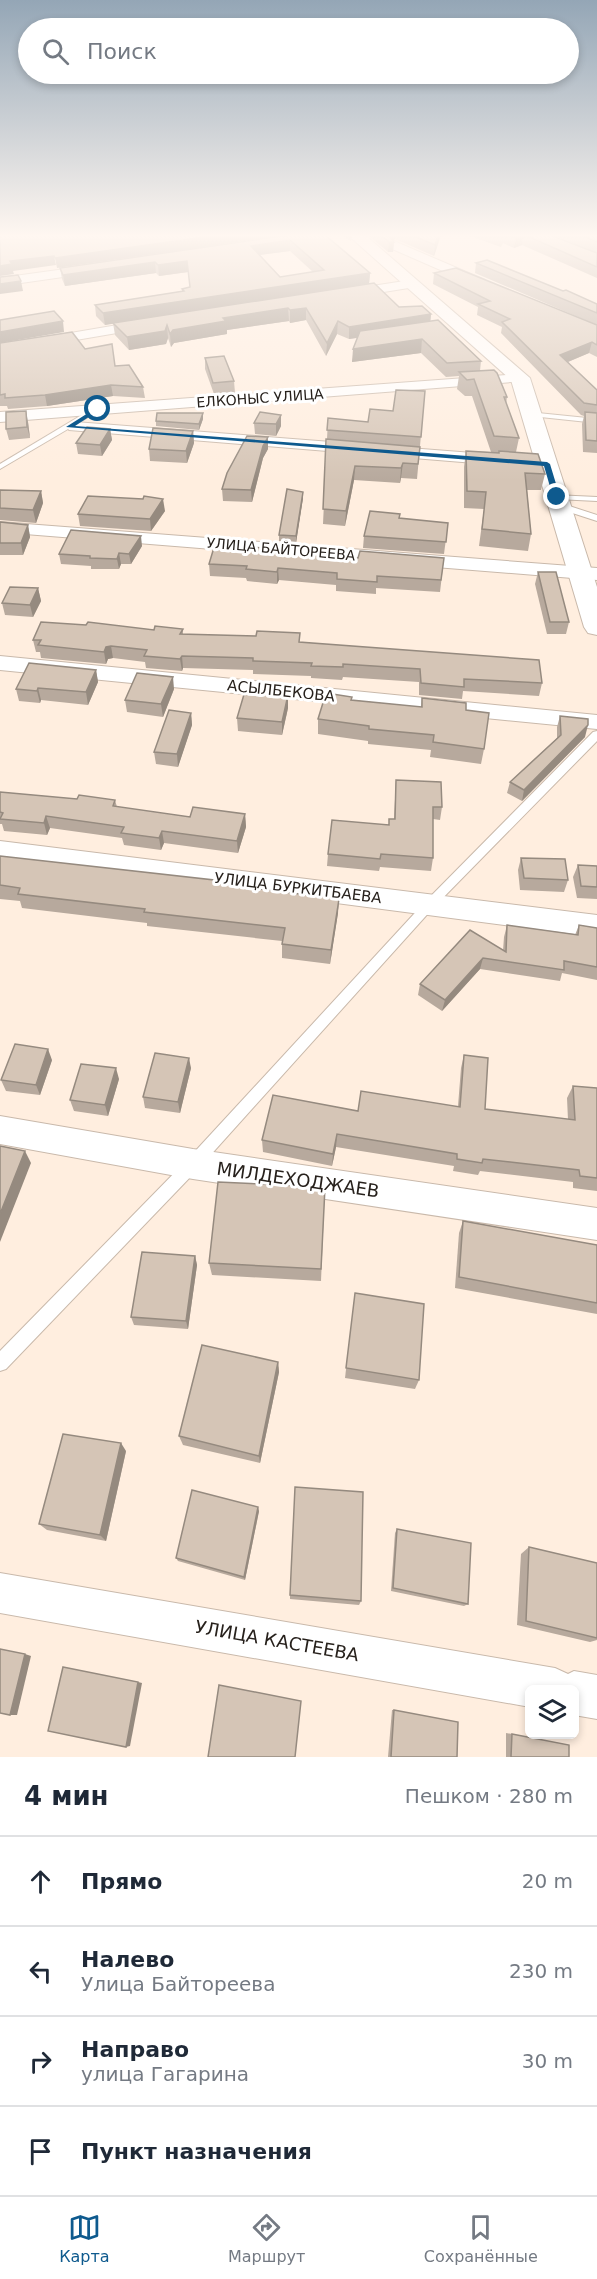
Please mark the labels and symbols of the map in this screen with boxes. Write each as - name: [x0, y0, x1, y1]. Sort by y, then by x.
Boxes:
- street label: ЕЛКОНЫС УЛИЦА: [196, 386, 325, 410]
- route start: [84, 395, 110, 421]
- route end: [543, 483, 569, 509]
- street label: УЛИЦА БАЙТОРЕЕВА: [206, 534, 356, 563]
- street label: АСЫЛБЕКОВА: [226, 676, 336, 706]
- street label: УЛИЦА БУРКИТБАЕВА: [213, 869, 383, 907]
- street label: МИЛДЕХОДЖАЕВ: [215, 1158, 381, 1201]
- street label: УЛИЦА КАСТЕЕВА: [194, 1616, 361, 1665]

